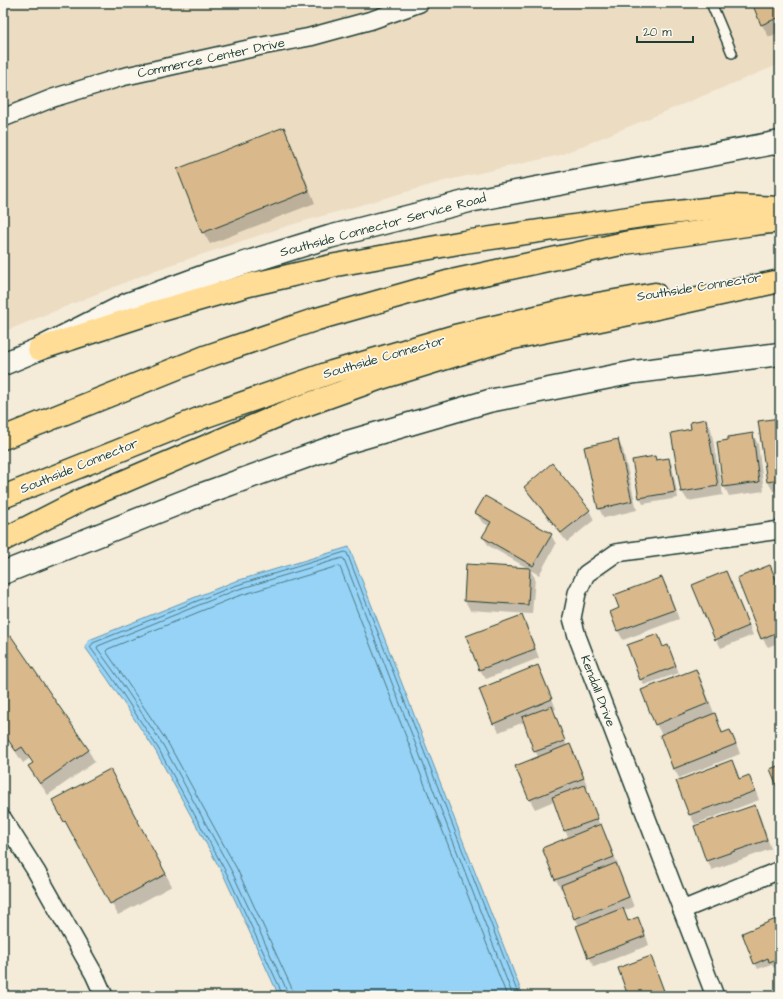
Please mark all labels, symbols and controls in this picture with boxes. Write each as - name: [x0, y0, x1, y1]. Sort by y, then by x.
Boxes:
- scale bar: [637, 18, 693, 44]
- text: 20 m: [643, 24, 672, 41]
- street label: Commerce Center Drive: [136, 34, 286, 82]
- street label: Southside Connector Service Road: [278, 189, 488, 261]
- street label: Southside Connector: [635, 268, 763, 306]
- street label: Southside Connector: [321, 331, 447, 383]
- street label: Southside Connector: [17, 434, 141, 498]
- street label: Kendall Drive: [576, 653, 620, 729]

